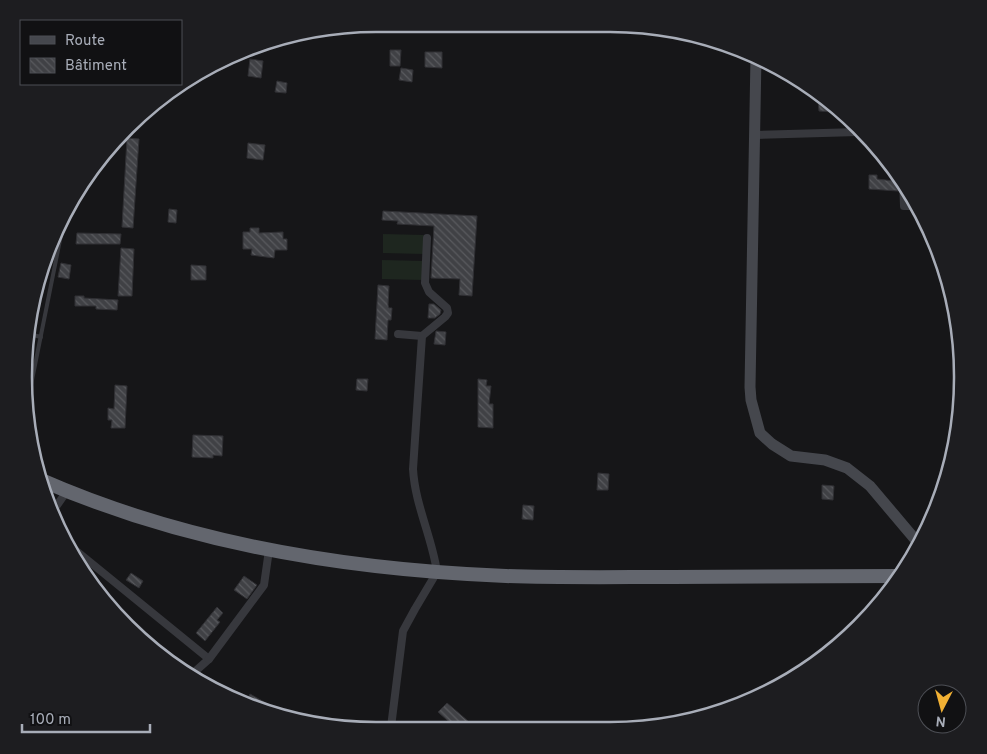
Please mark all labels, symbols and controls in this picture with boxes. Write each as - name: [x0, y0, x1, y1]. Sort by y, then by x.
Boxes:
- legend: [20, 20, 182, 85]
- text: Route: [65, 32, 105, 51]
- text: Bâtiment: [65, 57, 127, 76]
- north arrow: [917, 684, 967, 734]
- scale bar: [22, 702, 150, 734]
- text: 100 m: [30, 711, 71, 730]
- text: N: [935, 711, 947, 729]

